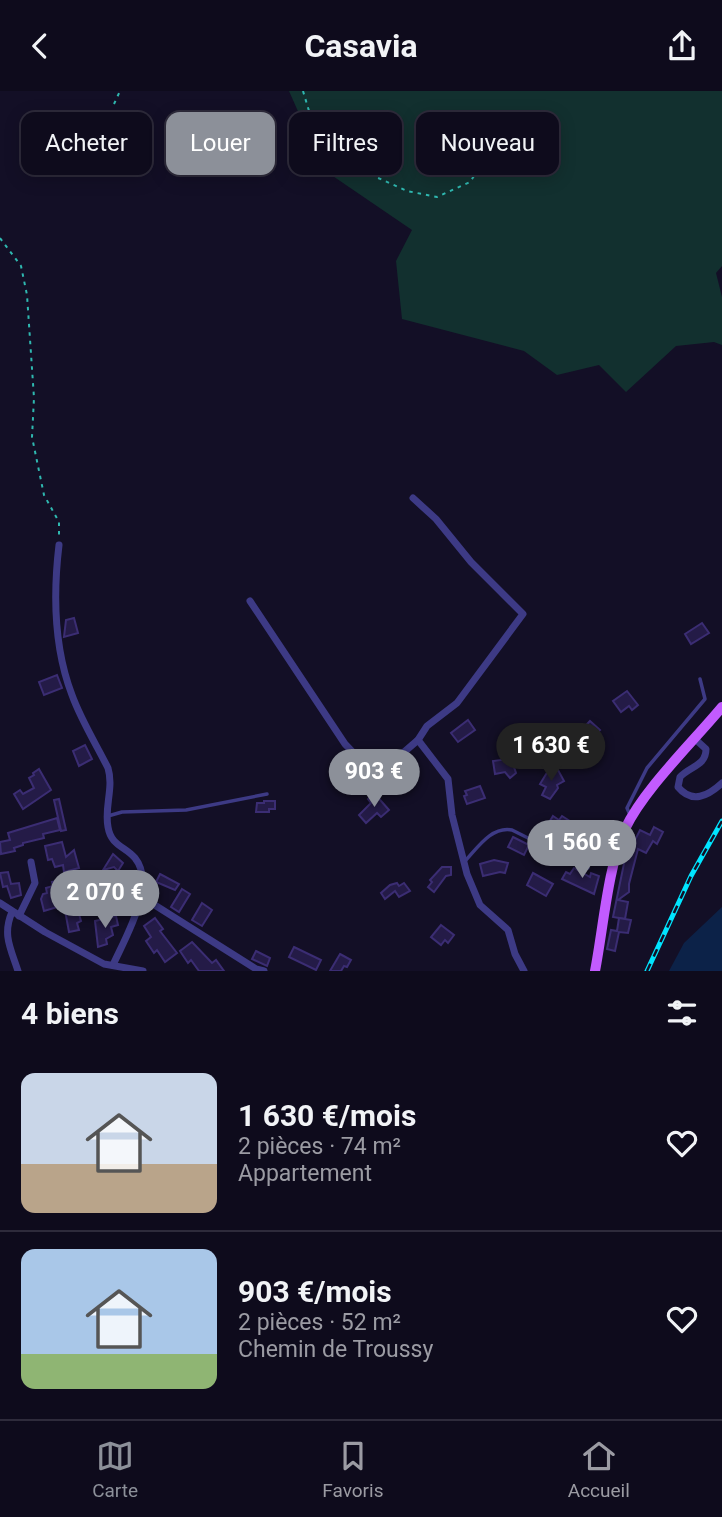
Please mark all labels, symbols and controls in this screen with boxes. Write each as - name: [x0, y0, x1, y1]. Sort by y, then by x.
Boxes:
- icon: back: [21, 27, 59, 65]
- text: Casavia: [304, 27, 418, 65]
- icon: share: [663, 27, 701, 65]
- chip: Acheter: [21, 112, 152, 175]
- chip: Louer: [166, 112, 275, 175]
- chip: Filtres: [289, 112, 402, 175]
- chip: Nouveau: [416, 112, 559, 175]
- pin: 1 630 €: [486, 723, 616, 783]
- text: 1 630 €: [512, 732, 590, 759]
- pin: 903 €: [325, 749, 423, 809]
- text: 903 €: [345, 758, 403, 785]
- pin: 1 560 €: [517, 821, 647, 880]
- text: 1 560 €: [543, 829, 621, 856]
- pin: 2 070 €: [40, 871, 170, 930]
- text: 2 070 €: [66, 879, 144, 906]
- icon: filters: [663, 994, 701, 1032]
- text: 4 biens: [21, 996, 119, 1031]
- text: 1 630 €/mois: [238, 1098, 416, 1133]
- icon: home: [77, 1101, 161, 1185]
- icon: heart: [663, 1124, 701, 1162]
- text: 2 pièces · 74 m²: [238, 1133, 401, 1160]
- text: Appartement: [238, 1160, 372, 1187]
- text: 903 €/mois: [238, 1274, 392, 1309]
- icon: home: [77, 1277, 161, 1361]
- icon: heart: [663, 1300, 701, 1338]
- text: 2 pièces · 52 m²: [238, 1309, 401, 1336]
- text: Chemin de Troussy: [238, 1336, 433, 1363]
- tab: Carte: [92, 1437, 138, 1502]
- tab: Favoris: [322, 1437, 383, 1502]
- tab: Accueil: [568, 1437, 630, 1502]

